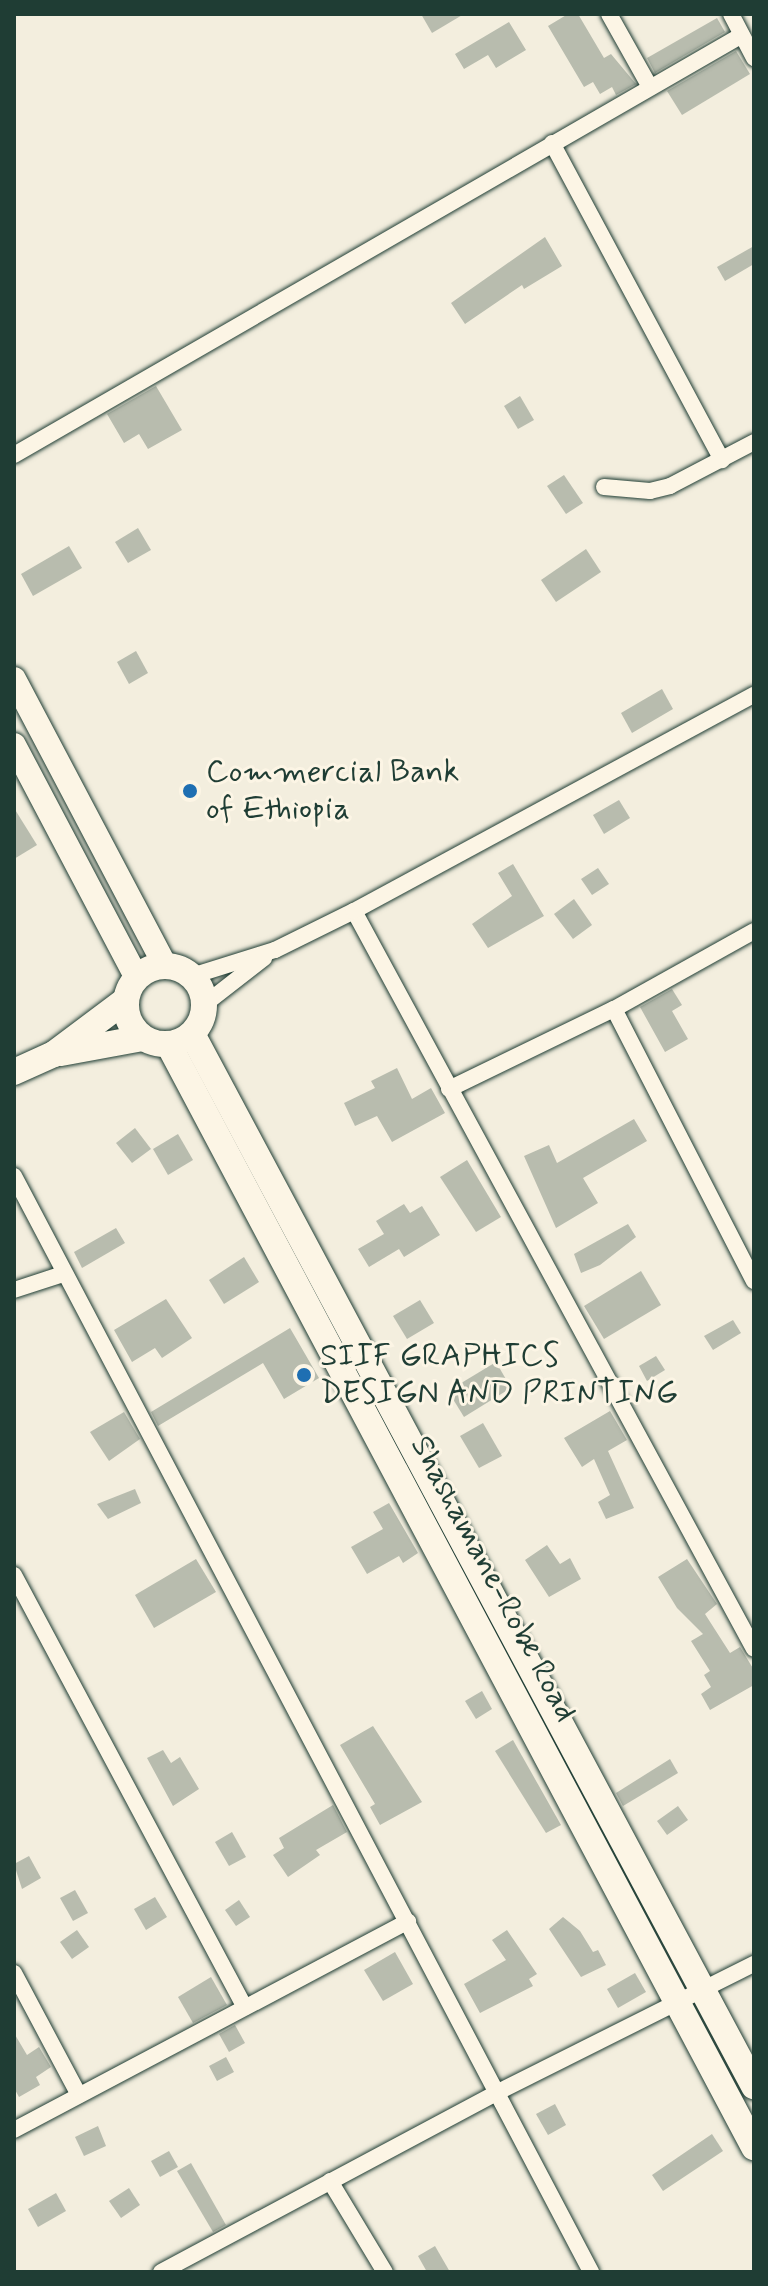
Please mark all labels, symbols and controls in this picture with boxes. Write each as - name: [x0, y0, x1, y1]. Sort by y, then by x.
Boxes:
- place label: Commercial Bank of Ethiopia: [206, 754, 460, 829]
- marker: Commercial Bank of Ethiopia: [181, 782, 199, 800]
- place label: SIIF GRAPHICS DESIGN AND PRINTING: [320, 1338, 675, 1413]
- marker: SIIF GRAPHICS DESIGN AND PRINTING: [295, 1366, 313, 1384]
- street label: Shashamane-Robe Road: [401, 1429, 585, 1729]

